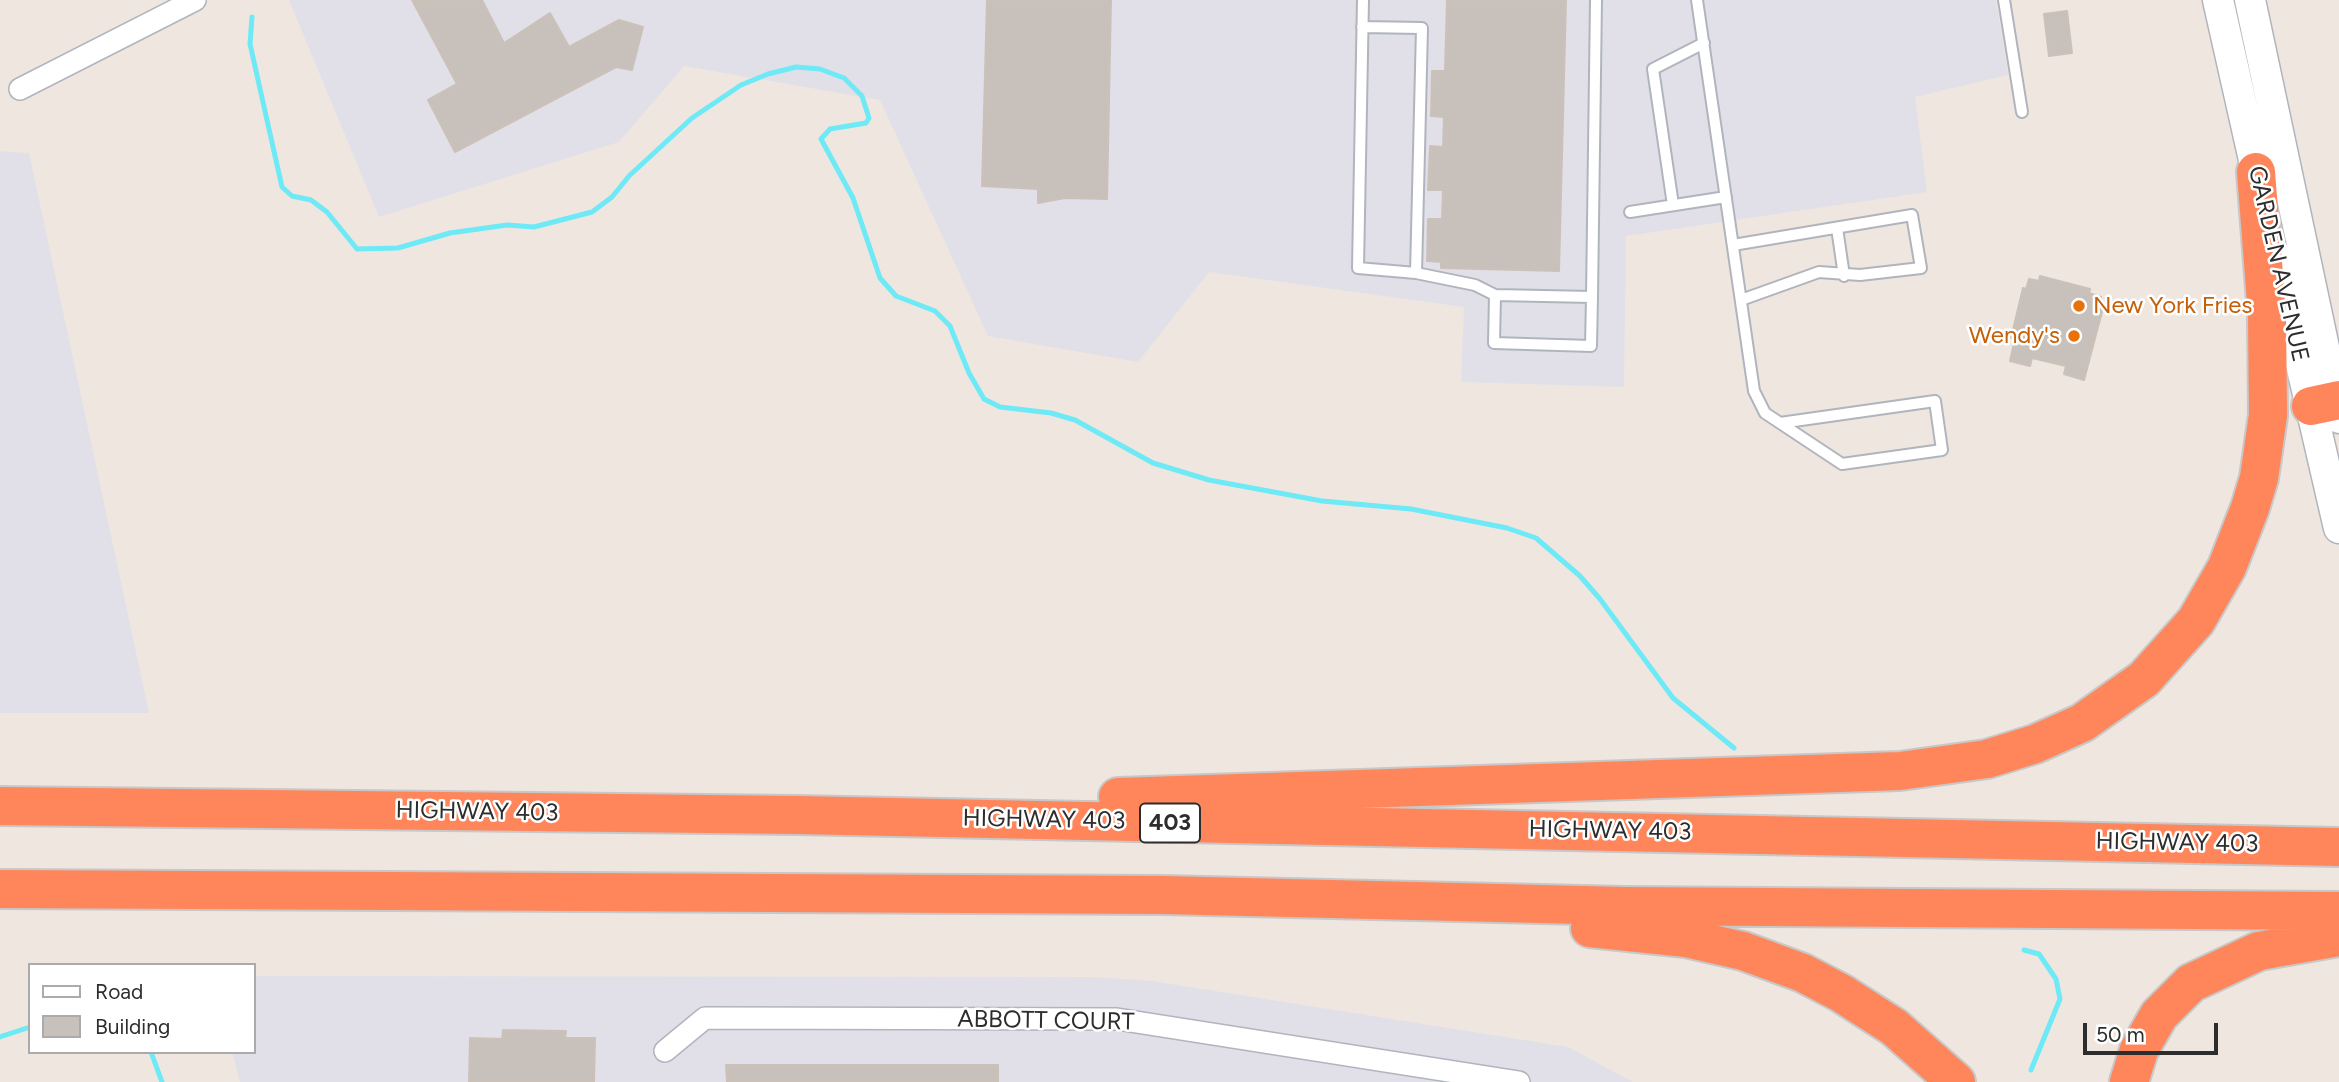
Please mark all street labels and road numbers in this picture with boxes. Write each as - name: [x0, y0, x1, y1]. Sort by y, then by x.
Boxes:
- street label: GARDEN AVENUE: [2241, 163, 2315, 365]
- street label: HIGHWAY 403: [395, 796, 559, 828]
- street label: HIGHWAY 403: [962, 804, 1126, 836]
- road number: 403: [1140, 804, 1200, 842]
- street label: HIGHWAY 403: [1528, 815, 1692, 847]
- street label: HIGHWAY 403: [2095, 827, 2259, 859]
- street label: ABBOTT COURT: [957, 1005, 1135, 1037]

